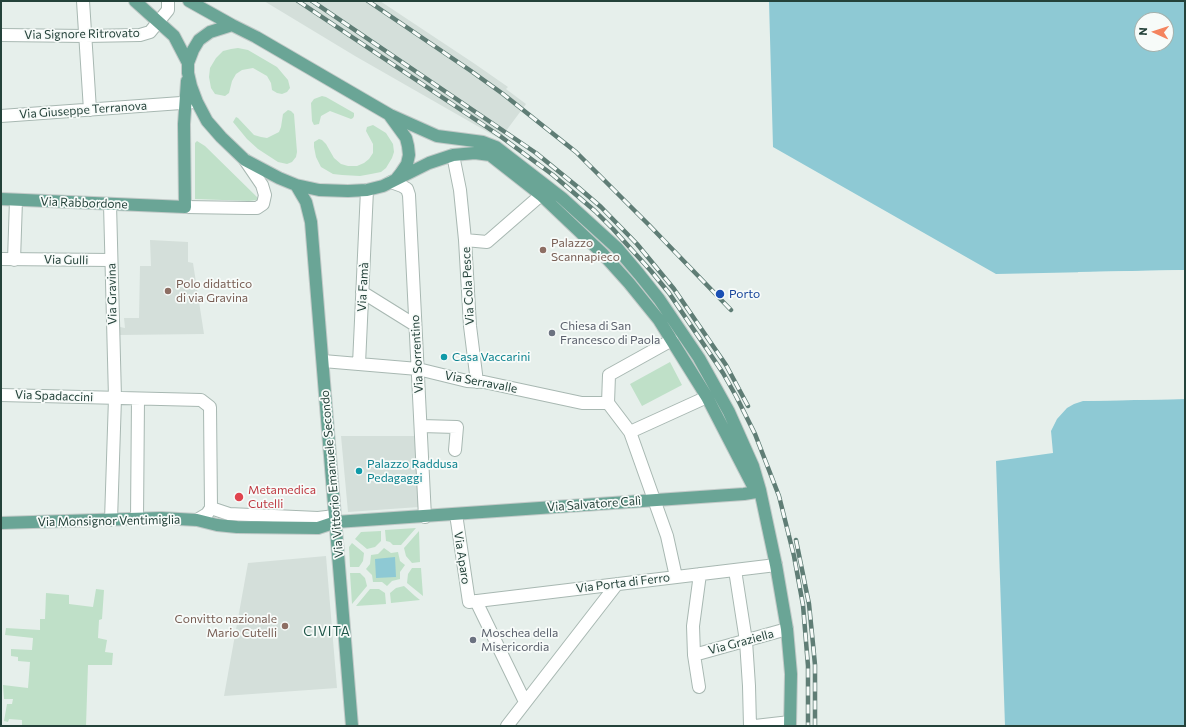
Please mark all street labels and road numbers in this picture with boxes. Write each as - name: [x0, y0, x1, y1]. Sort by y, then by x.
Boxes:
- street label: Via Signore Ritrovato: [24, 26, 140, 42]
- street label: Via Giuseppe Terranova: [19, 98, 147, 122]
- street label: Via Rabbordone: [40, 194, 128, 212]
- street label: Via Cola Pesce: [459, 247, 477, 325]
- street label: Via Gulli: [44, 252, 88, 268]
- street label: Via Famà: [355, 262, 371, 312]
- street label: Via Gravina: [104, 263, 120, 325]
- street label: Via Sorrentino: [408, 314, 426, 394]
- street label: Via Serravalle: [443, 368, 519, 396]
- street label: Via Spadaccini: [15, 387, 93, 405]
- street label: Via Vittorio Emanuele Secondo: [317, 389, 347, 559]
- street label: Via Salvatore Calì: [546, 494, 642, 514]
- street label: Via Monsignor Ventimiglia: [38, 513, 180, 529]
- street label: Via Aparo: [451, 531, 473, 585]
- street label: Via Porta di Ferro: [575, 570, 671, 596]
- street label: Via Graziella: [707, 626, 775, 658]

